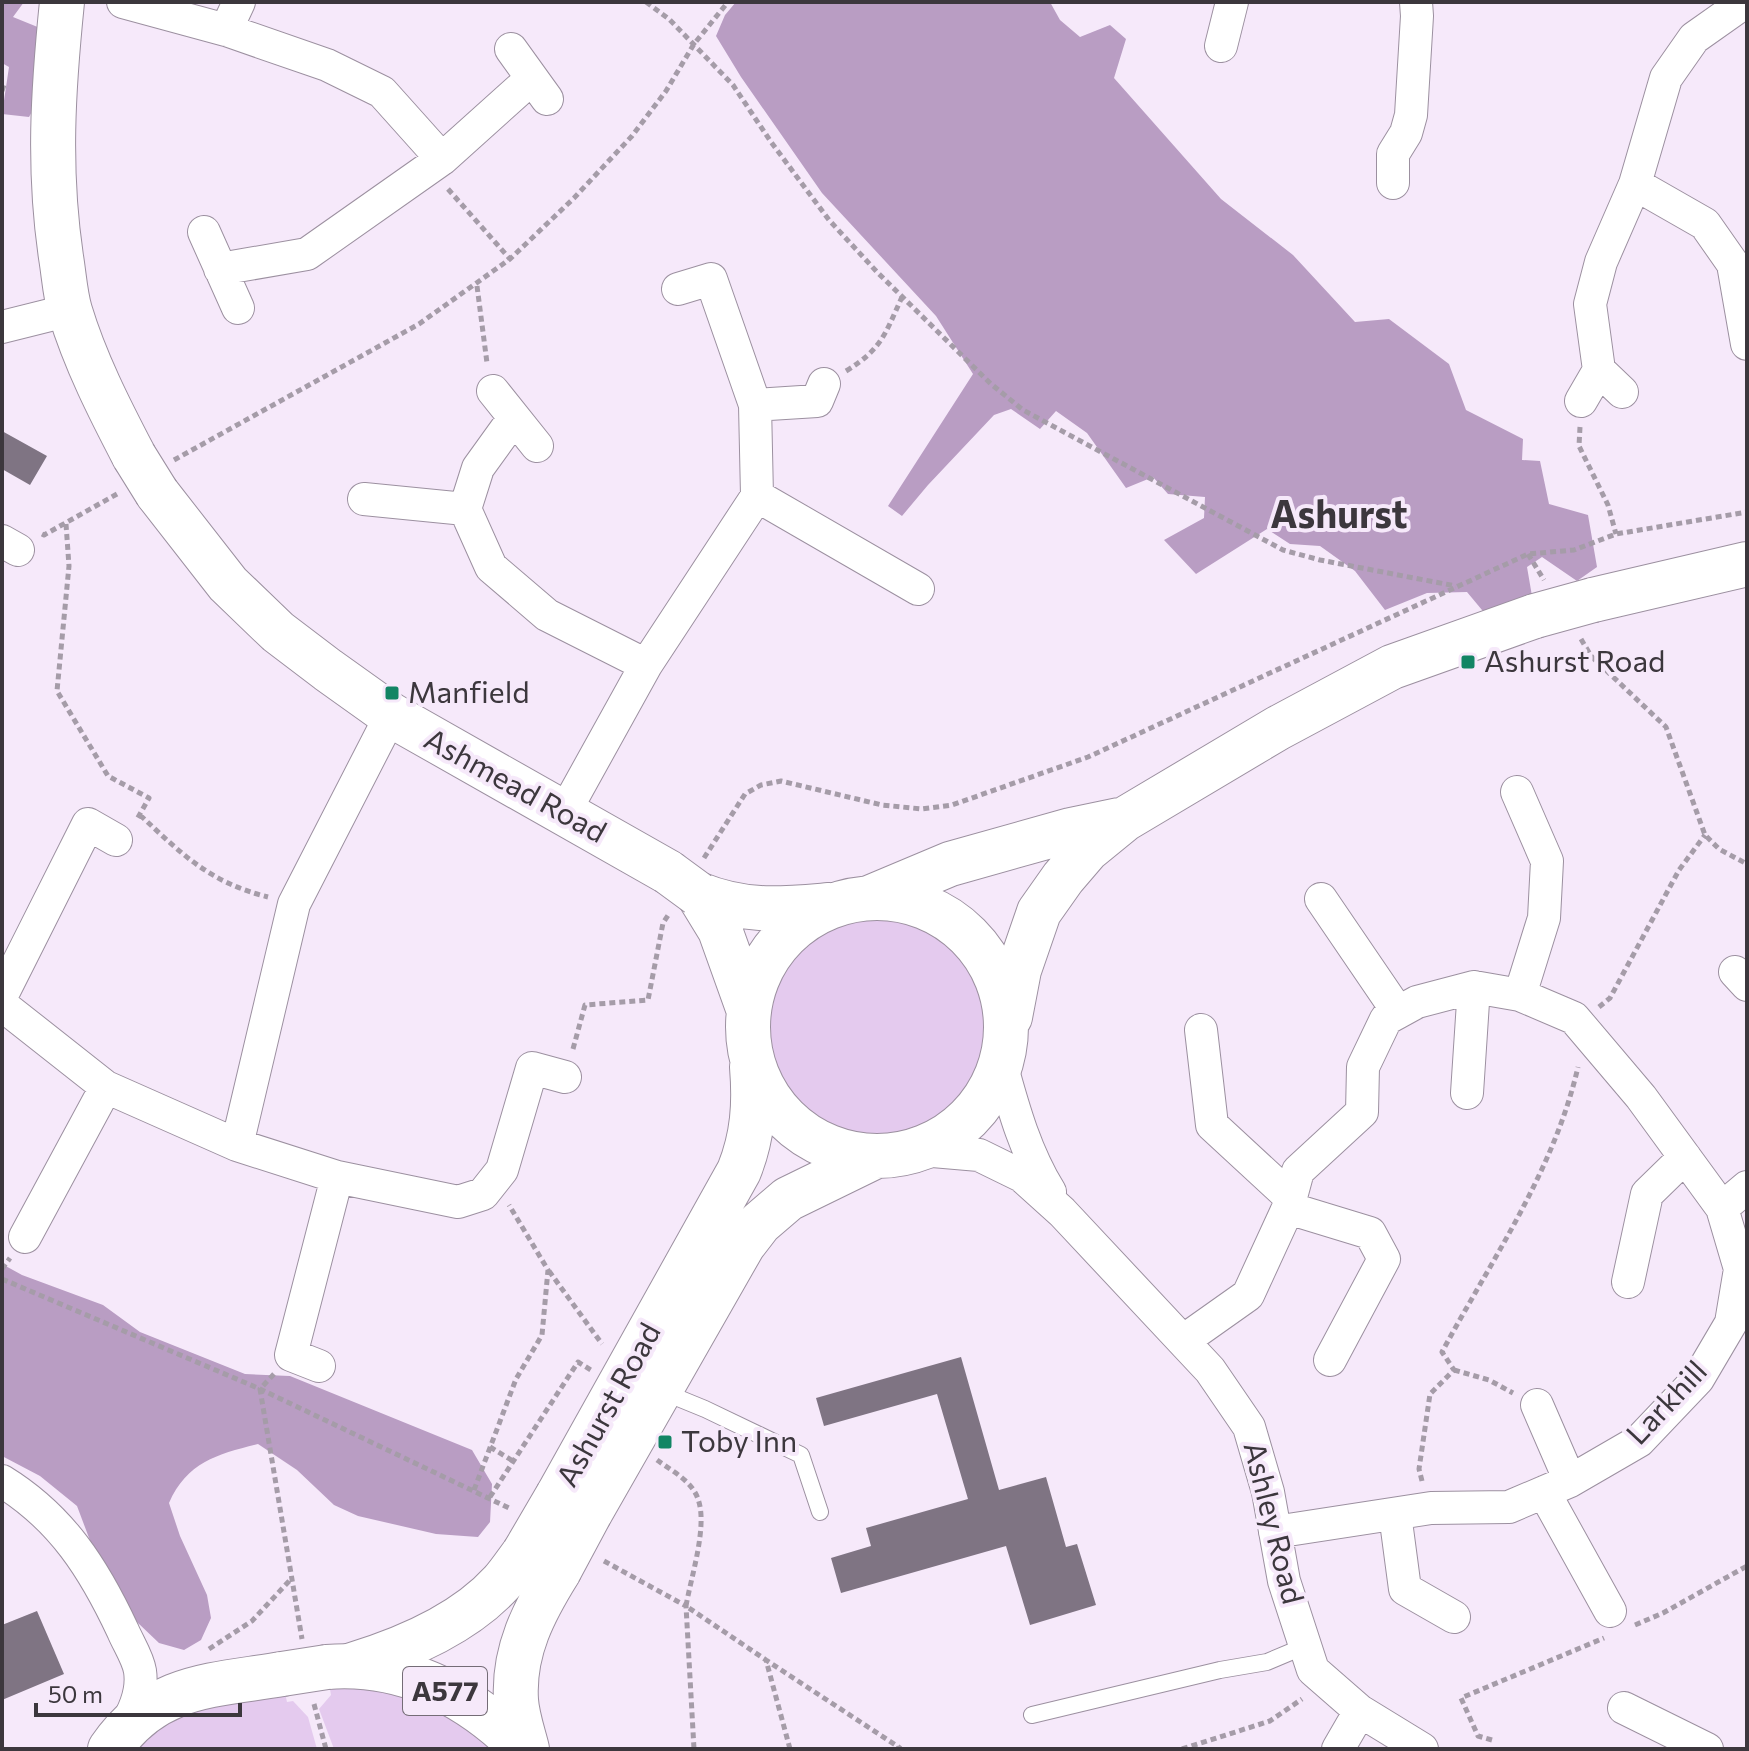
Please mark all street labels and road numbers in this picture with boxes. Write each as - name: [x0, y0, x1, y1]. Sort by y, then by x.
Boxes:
- street label: Ashmead Road: [419, 719, 614, 849]
- street label: Ashurst Road: [547, 1315, 667, 1492]
- street label: Larkhill: [1617, 1352, 1713, 1451]
- street label: Ashley Road: [1237, 1437, 1313, 1607]
- road number: A577: [403, 1667, 487, 1715]

